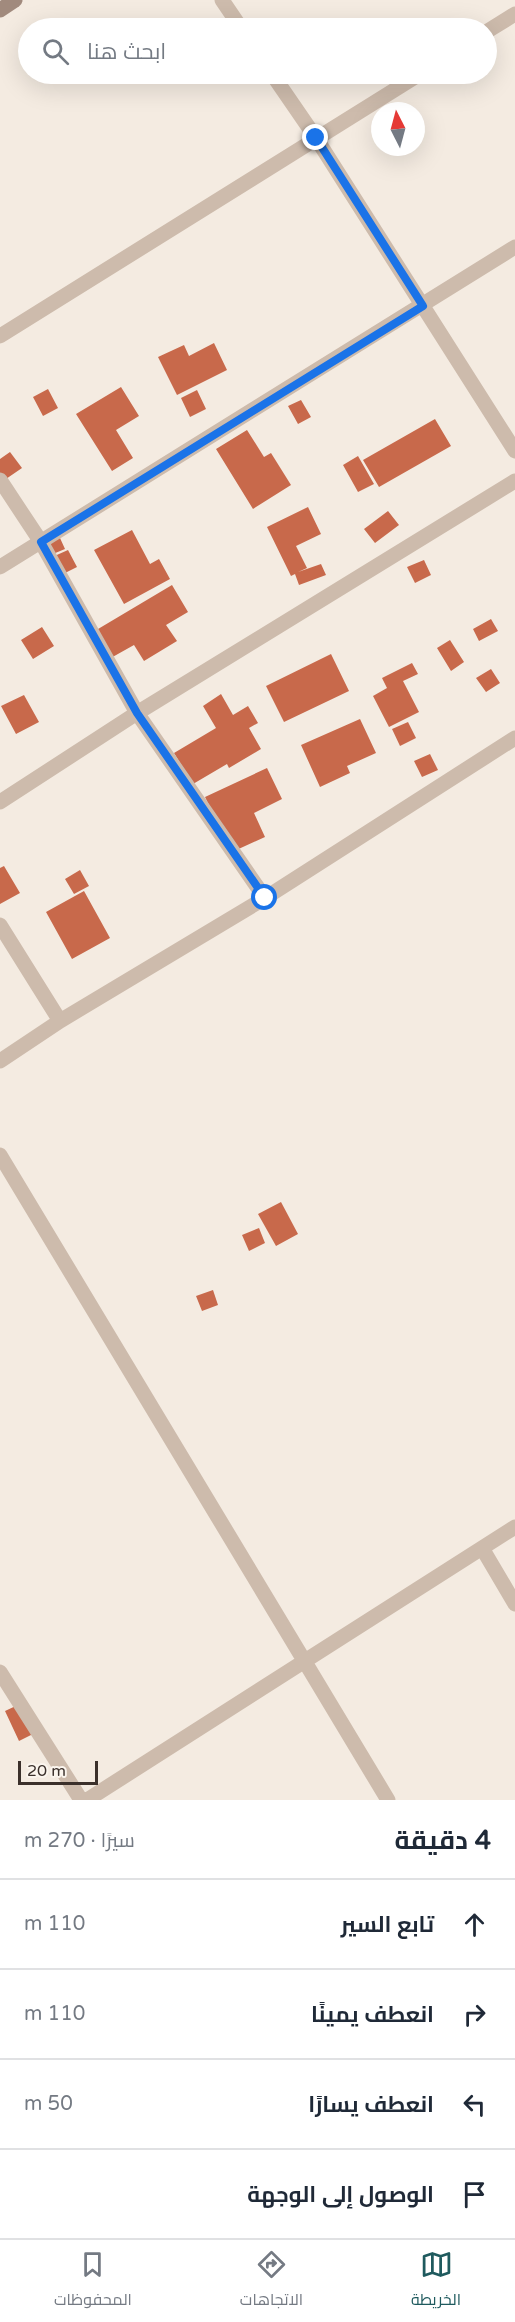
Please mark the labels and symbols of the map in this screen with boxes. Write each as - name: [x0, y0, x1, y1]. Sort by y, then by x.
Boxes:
- north arrow: [371, 102, 425, 156]
- route end: [302, 124, 328, 150]
- route start: [251, 884, 277, 910]
- scale bar: [18, 1758, 98, 1786]

